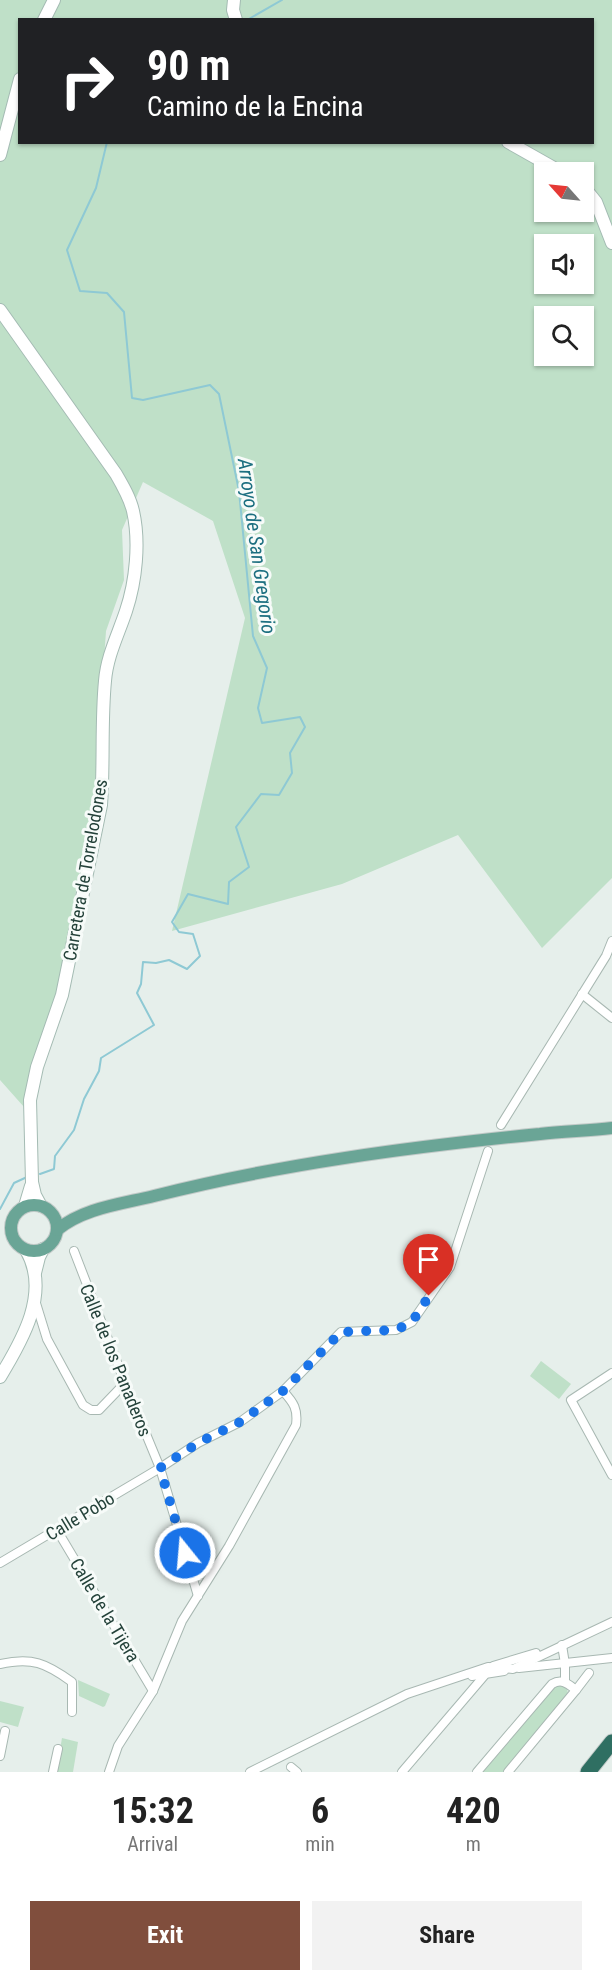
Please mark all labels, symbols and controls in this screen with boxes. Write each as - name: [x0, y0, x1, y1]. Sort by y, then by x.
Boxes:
- text: 90 m: [147, 41, 230, 90]
- icon: right: [48, 42, 126, 120]
- text: Camino de la Encina: [147, 91, 363, 123]
- north arrow: [534, 162, 594, 222]
- map controls: [534, 162, 594, 366]
- button: sound: [534, 234, 594, 294]
- button: search: [534, 306, 594, 366]
- water label: Arroyo de San Gregorio: [233, 456, 281, 635]
- street label: Carretera de Torrelodones: [59, 778, 111, 962]
- pin: [403, 1234, 454, 1296]
- icon: arrive: [412, 1243, 445, 1276]
- street label: Calle de los Panaderos: [76, 1281, 156, 1439]
- street label: Calle Pobo: [42, 1487, 118, 1545]
- position arrow: [153, 1521, 217, 1585]
- street label: Calle de la Tijera: [66, 1554, 144, 1666]
- text: 15:32: [111, 1790, 194, 1832]
- text: 6: [311, 1790, 329, 1832]
- text: 420: [446, 1790, 501, 1832]
- text: Arrival: [127, 1832, 178, 1856]
- text: min: [305, 1832, 335, 1856]
- text: m: [466, 1832, 481, 1856]
- button: Exit: [30, 1901, 300, 1970]
- button: Share: [312, 1901, 582, 1970]

